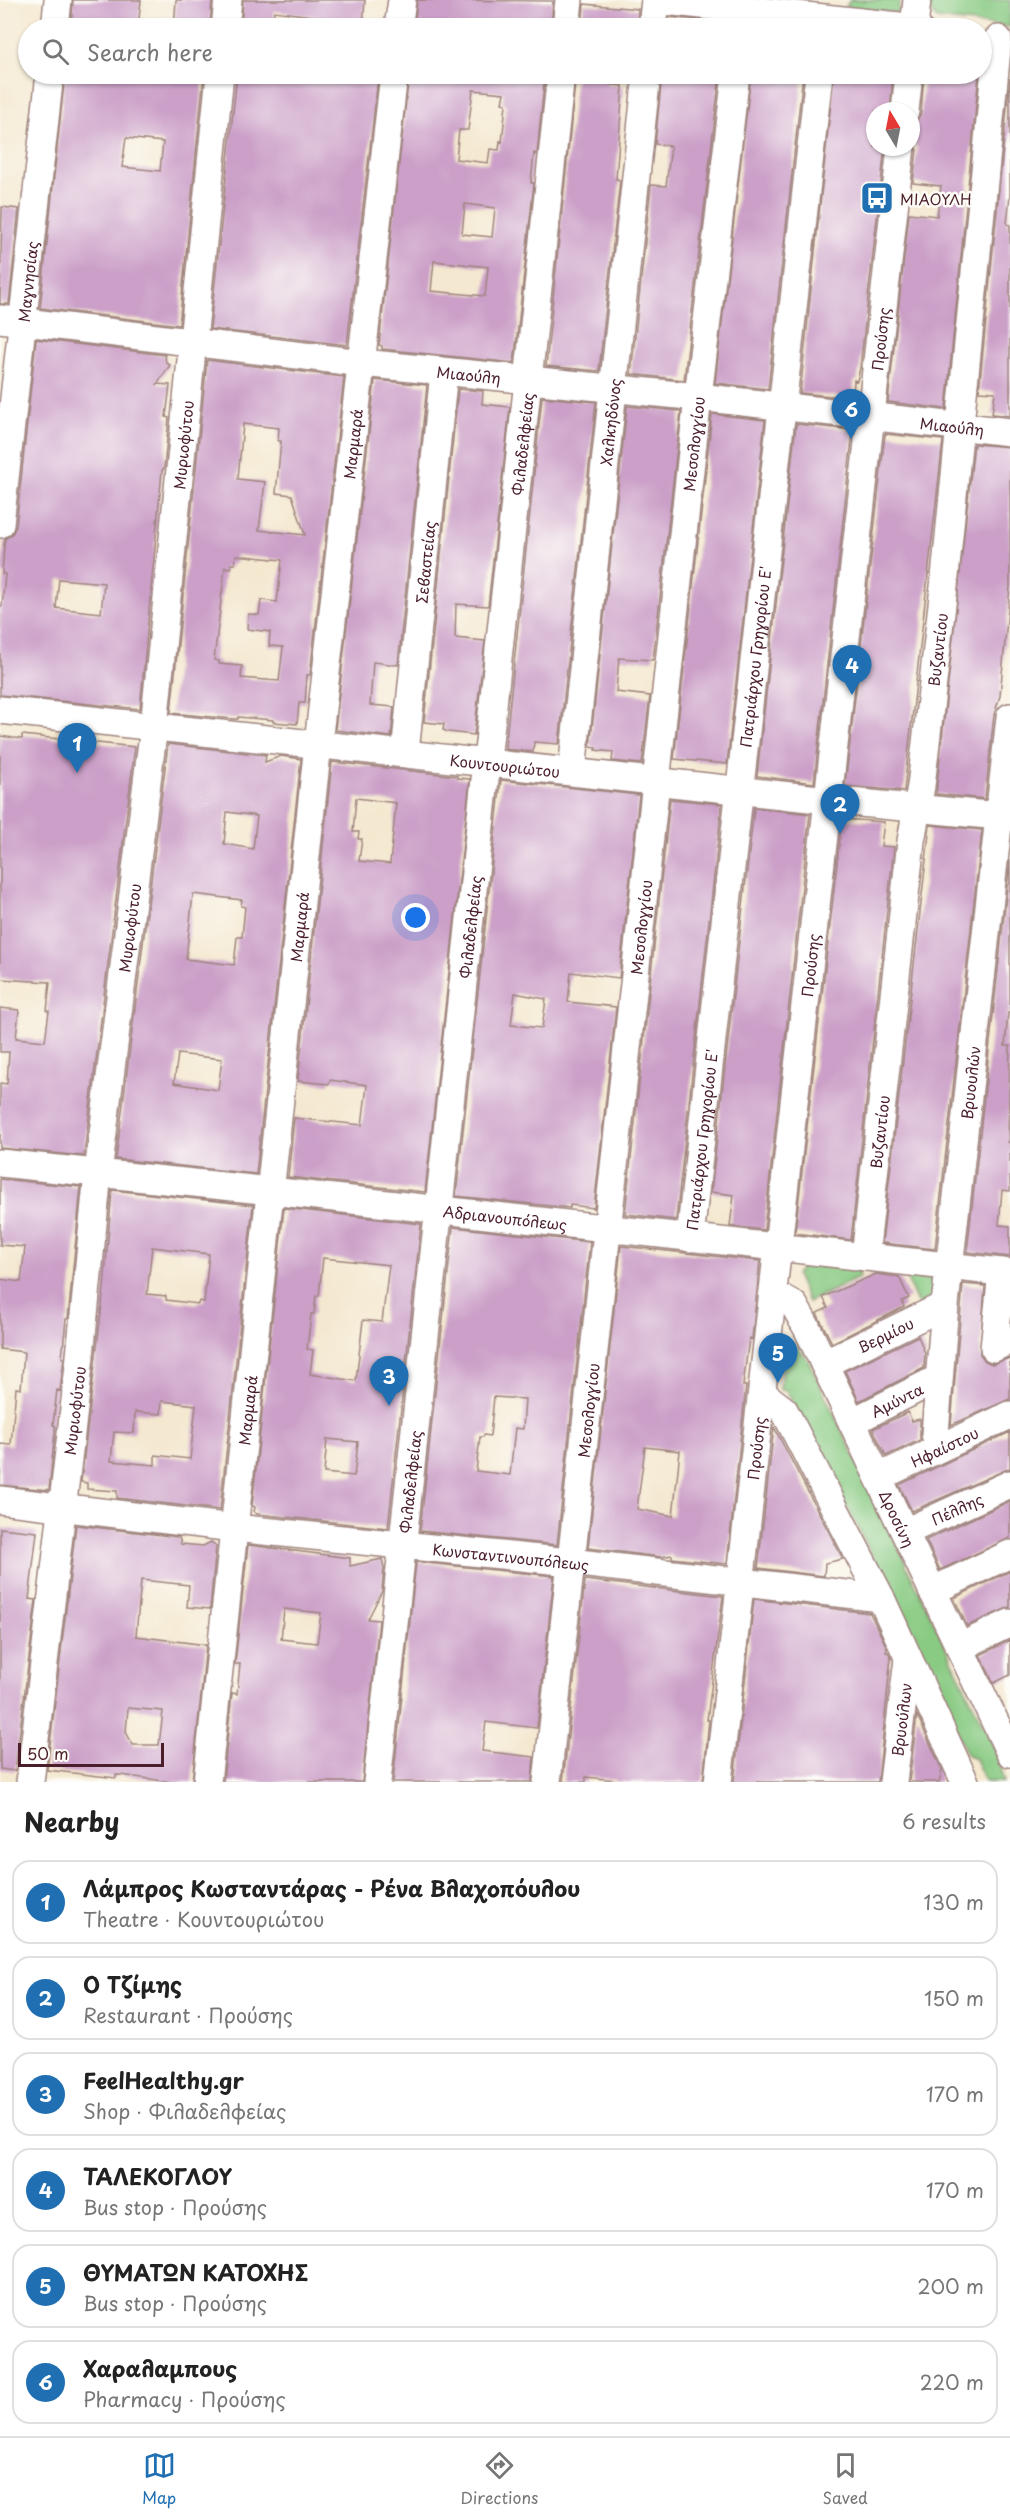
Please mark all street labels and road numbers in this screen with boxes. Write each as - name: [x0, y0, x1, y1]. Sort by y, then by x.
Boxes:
- street label: Μαγνησίας: [11, 240, 43, 323]
- street label: Προύσης: [865, 306, 895, 372]
- street label: Μιαούλη: [436, 359, 502, 388]
- street label: Χαλκηδόνος: [593, 377, 626, 467]
- street label: Φιλαδελφείας: [505, 391, 539, 496]
- street label: Μεσολογγίου: [676, 395, 709, 493]
- street label: Μυριοφύτου: [167, 399, 198, 490]
- street label: Μαρμαρά: [337, 407, 367, 480]
- street label: Μιαούλη: [919, 410, 985, 441]
- street label: Σεβαστείας: [409, 519, 440, 604]
- street label: Πατριάρχου Γρηγορίου Ε': [733, 565, 776, 748]
- street label: Βυζαντίου: [921, 612, 952, 687]
- street label: Κουντουριώτου: [449, 747, 561, 782]
- street label: Φιλαδελφείας: [452, 874, 486, 980]
- street label: Μεσολογγίου: [624, 878, 657, 976]
- street label: Μυριοφύτου: [112, 882, 146, 973]
- street label: Μαρμαρά: [283, 890, 314, 963]
- street label: Προύσης: [794, 932, 824, 998]
- street label: Βρυουλών: [954, 1045, 985, 1121]
- street label: Πατριάρχου Γρηγορίου Ε': [679, 1048, 722, 1231]
- street label: Βυζαντίου: [863, 1094, 894, 1170]
- street label: Αδριανουπόλεως: [442, 1199, 568, 1235]
- street label: Βερμίου: [853, 1311, 917, 1358]
- street label: Μεσολογγίου: [571, 1362, 604, 1459]
- street label: Μυριοφύτου: [57, 1365, 90, 1456]
- street label: Μαρμαρά: [232, 1374, 262, 1446]
- street label: Αμύντα: [866, 1376, 927, 1422]
- street label: Προύσης: [740, 1415, 770, 1481]
- street label: Ηφαίστου: [906, 1420, 982, 1472]
- street label: Φιλαδελφείας: [392, 1429, 426, 1534]
- street label: Δροσίνη: [874, 1486, 921, 1551]
- street label: Πέλλης: [927, 1486, 987, 1530]
- street label: Κωνσταντινουπόλεως: [432, 1537, 591, 1576]
- street label: Βρυούλων: [885, 1681, 917, 1757]

